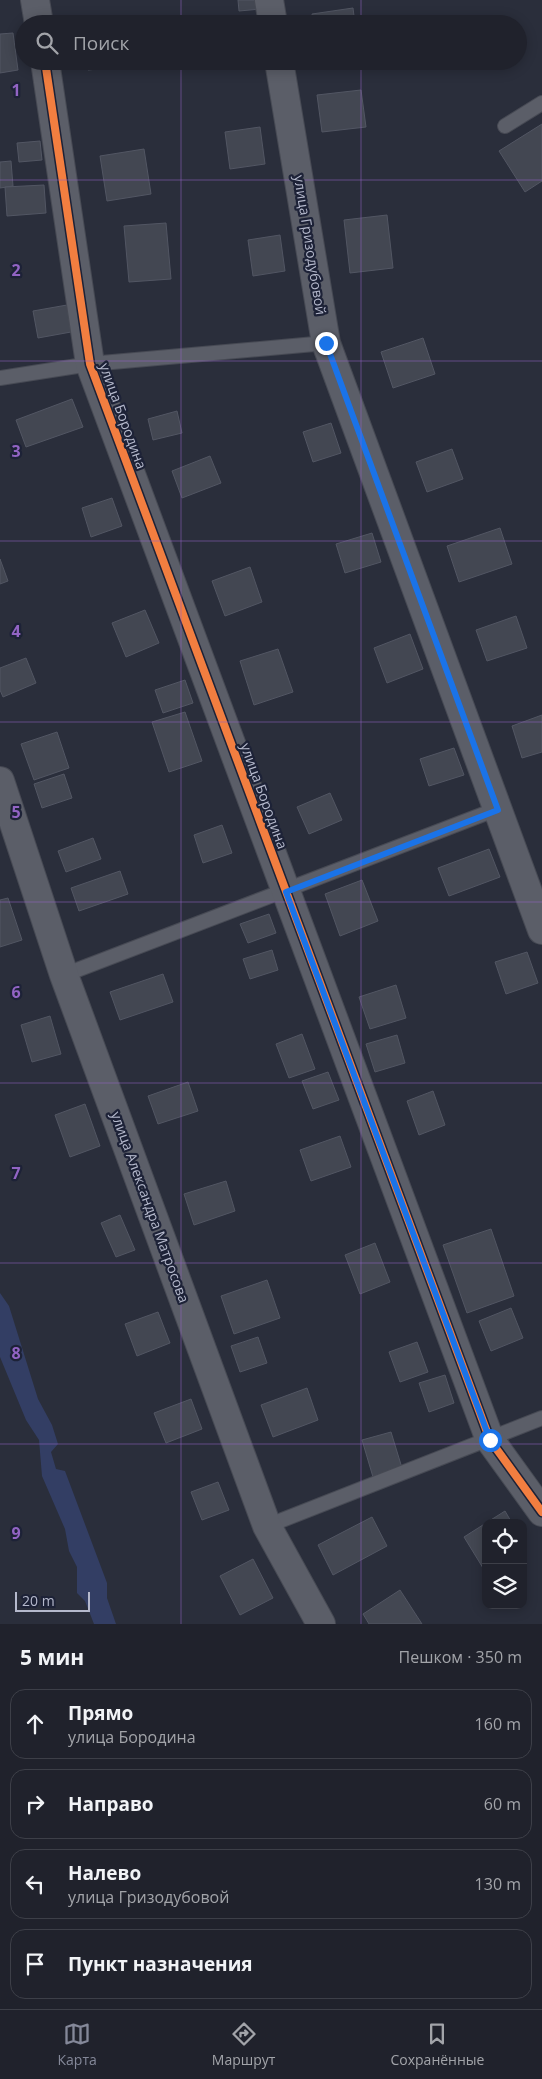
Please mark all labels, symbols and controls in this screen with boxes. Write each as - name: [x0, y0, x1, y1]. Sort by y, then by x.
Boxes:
- search box: [15, 15, 527, 70]
- icon: search: [33, 29, 61, 57]
- text: Поиск: [73, 30, 129, 56]
- text: 1: [11, 79, 21, 101]
- street label: улица Гризодубовой: [290, 174, 331, 316]
- text: 2: [11, 259, 21, 281]
- route end: [315, 332, 338, 355]
- street label: улица Бородина: [95, 360, 151, 472]
- text: 3: [11, 440, 21, 462]
- text: 4: [11, 620, 21, 642]
- street label: улица Бородина: [236, 740, 292, 852]
- text: 5: [11, 801, 21, 823]
- text: 6: [11, 981, 21, 1003]
- street label: улица Александра Матросова: [107, 1109, 194, 1305]
- text: 7: [11, 1162, 21, 1184]
- text: 8: [11, 1342, 21, 1364]
- route start: [479, 1429, 502, 1452]
- map controls: [482, 1519, 527, 1609]
- button: locate: [482, 1519, 527, 1564]
- text: 9: [11, 1522, 21, 1544]
- button: layers: [482, 1564, 527, 1609]
- scale bar: [15, 1589, 90, 1612]
- text: 20 m: [22, 1591, 55, 1610]
- text: 5 мин: [20, 1643, 84, 1671]
- text: Пешком · 350 m: [399, 1646, 522, 1668]
- text: Прямо: [68, 1700, 133, 1726]
- icon: ahead: [21, 1710, 49, 1738]
- text: 160 m: [475, 1713, 521, 1735]
- text: улица Бородина: [68, 1726, 196, 1748]
- icon: right: [21, 1790, 49, 1818]
- text: Направо: [68, 1791, 154, 1817]
- text: 60 m: [484, 1793, 521, 1815]
- text: Налево: [68, 1860, 141, 1886]
- icon: left: [21, 1870, 49, 1898]
- text: 130 m: [475, 1873, 521, 1895]
- text: улица Гризодубовой: [68, 1886, 229, 1908]
- icon: arrive: [21, 1950, 49, 1978]
- text: Пункт назначения: [68, 1951, 253, 1977]
- tab: Карта: [58, 2020, 97, 2069]
- tab: Маршрут: [212, 2020, 275, 2069]
- tab: Сохранённые: [390, 2020, 484, 2069]

